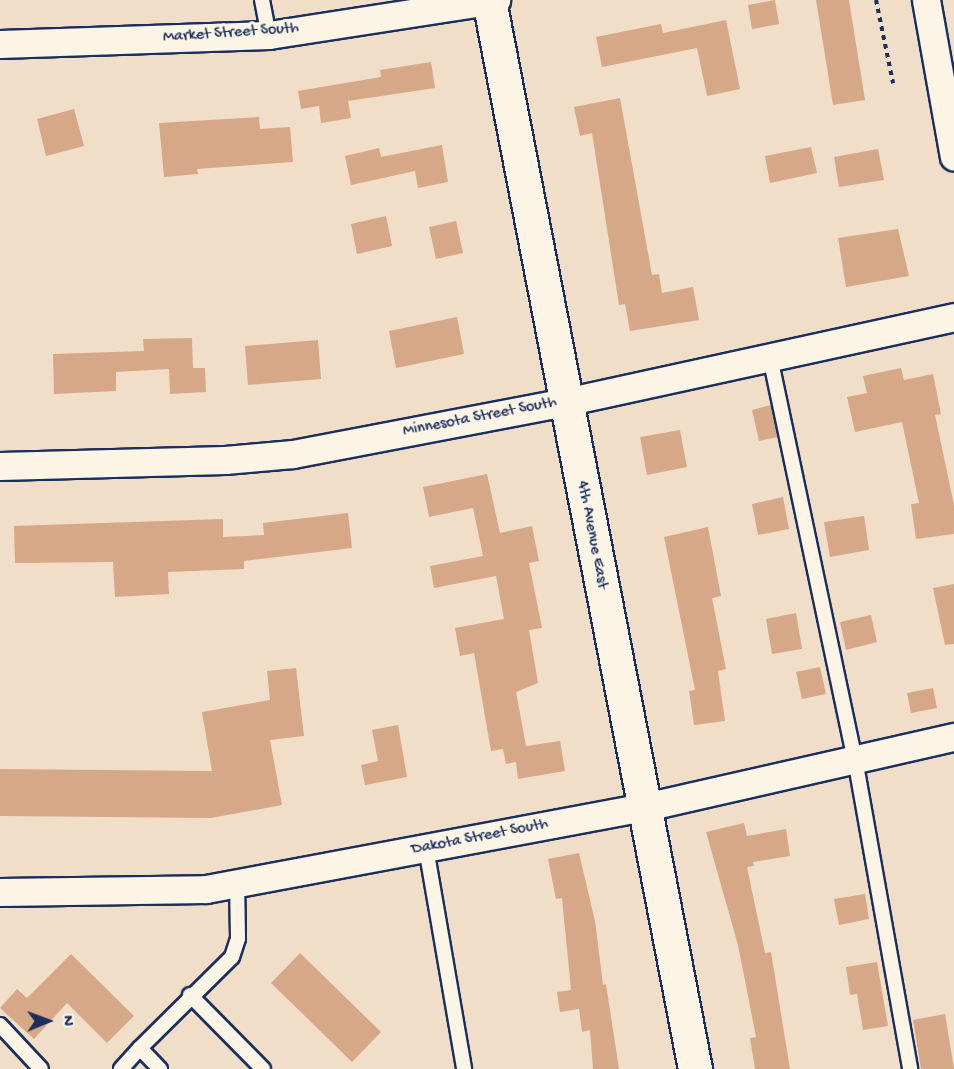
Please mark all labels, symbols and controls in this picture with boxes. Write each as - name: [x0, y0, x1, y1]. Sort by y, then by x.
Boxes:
- street label: Market Street South: [162, 20, 300, 48]
- street label: Minnesota Street South: [401, 394, 559, 442]
- street label: 4th Avenue East: [571, 479, 611, 591]
- street label: Dakota Street South: [410, 815, 550, 861]
- north arrow: [18, 991, 78, 1051]
- text: N: [57, 1015, 76, 1026]

